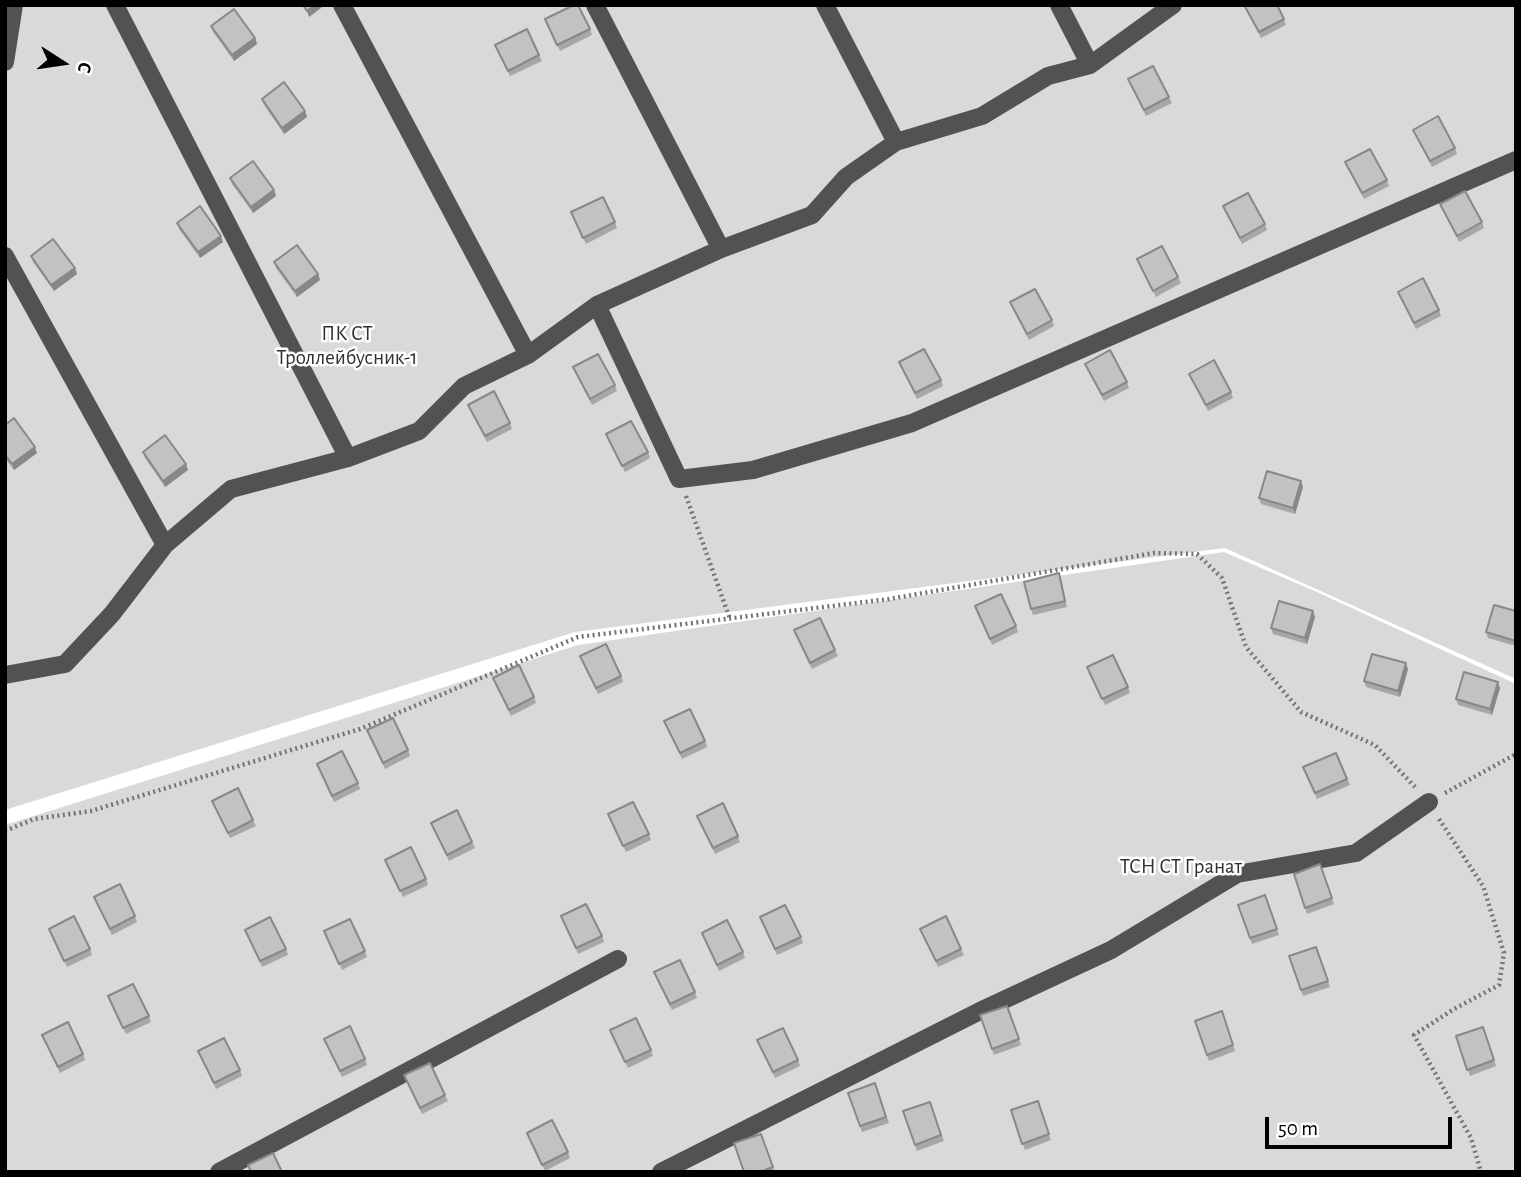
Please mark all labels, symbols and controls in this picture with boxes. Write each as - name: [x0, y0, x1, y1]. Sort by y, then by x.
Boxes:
- north arrow: [28, 28, 98, 98]
- text: С: [74, 60, 94, 75]
- park label: ПК СТ Троллейбусник-1: [276, 321, 418, 371]
- park label: ТСН СТ Гранат: [1120, 854, 1242, 880]
- scale bar: [1269, 1104, 1456, 1148]
- text: 50 m: [1278, 1118, 1318, 1139]

